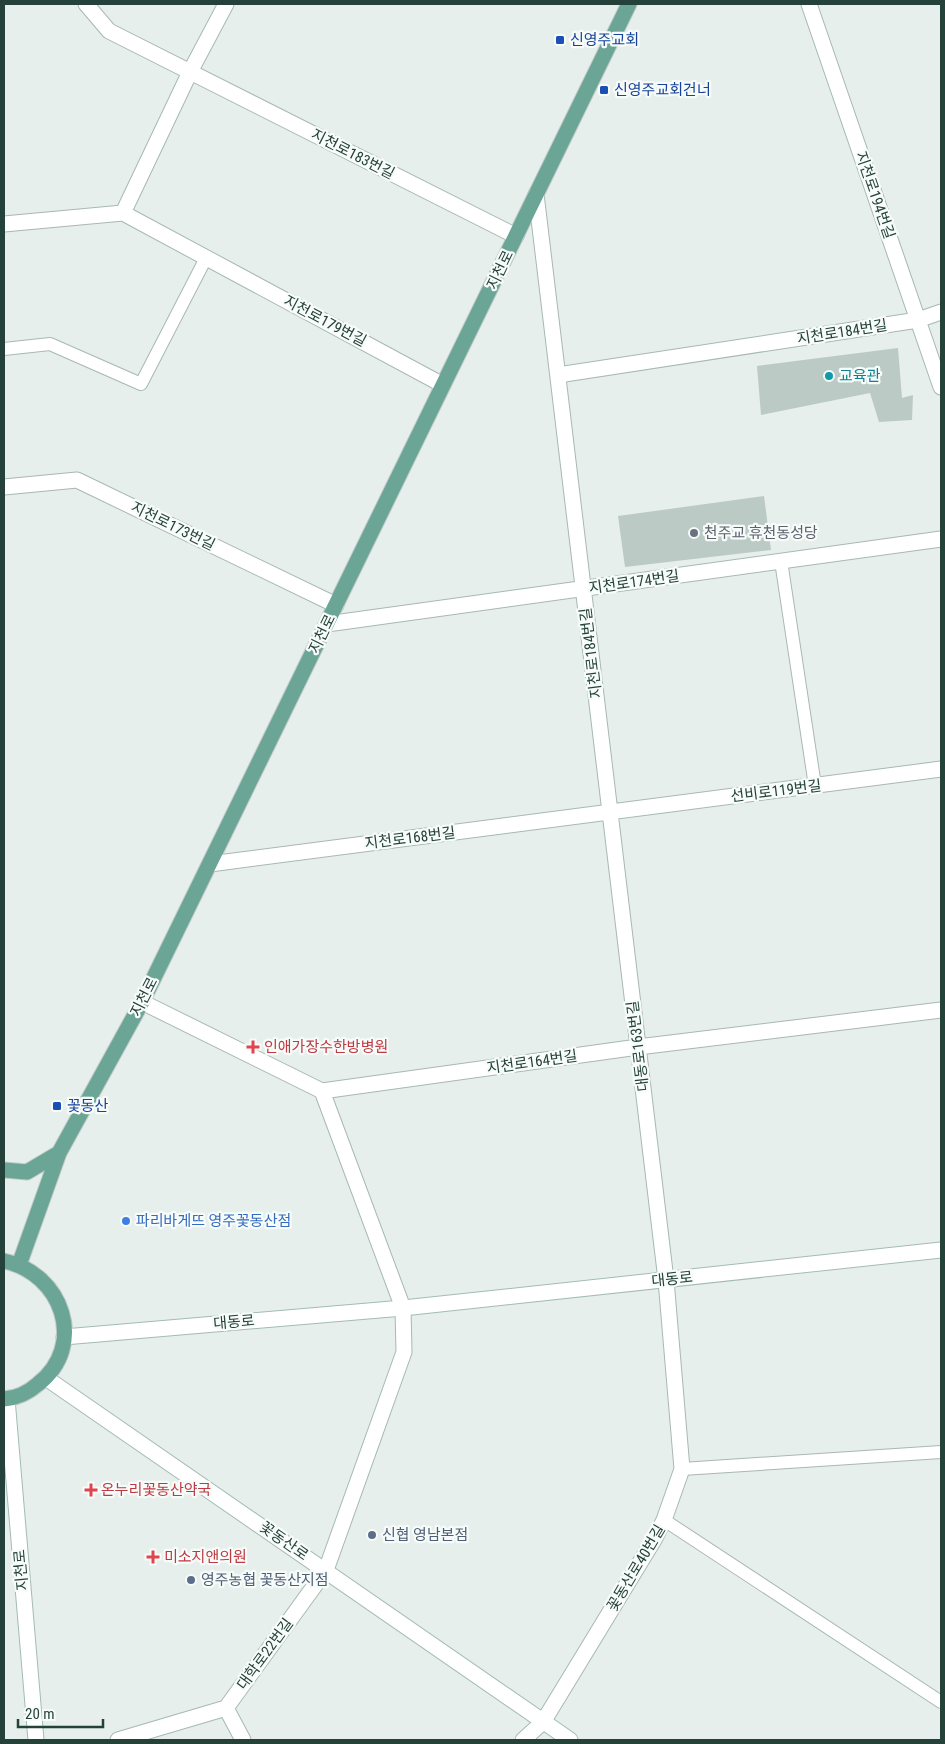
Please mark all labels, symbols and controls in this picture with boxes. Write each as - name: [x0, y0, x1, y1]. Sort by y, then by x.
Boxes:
- place label: 신영주교회: [570, 31, 639, 49]
- marker: 신영주교회: [554, 34, 566, 46]
- place label: 신영주교회건너: [614, 81, 711, 99]
- marker: 신영주교회건너: [598, 84, 610, 96]
- street label: 지천로183번길: [308, 125, 398, 183]
- street label: 지천로194번길: [852, 149, 898, 241]
- street label: 지천로: [483, 247, 517, 293]
- street label: 지천로179번길: [281, 292, 369, 350]
- street label: 지천로184번길: [796, 316, 888, 348]
- place label: 교육관: [839, 367, 881, 385]
- marker: 교육관: [823, 370, 835, 382]
- street label: 지천로173번길: [128, 498, 218, 554]
- place label: 천주교 휴천동성당: [704, 524, 818, 542]
- marker: 천주교 휴천동성당: [688, 527, 700, 539]
- street label: 지천로174번길: [588, 567, 680, 597]
- street label: 지천로184번길: [577, 607, 605, 699]
- street label: 지천로: [305, 611, 339, 657]
- street label: 선비로119번길: [730, 777, 822, 805]
- street label: 지천로168번길: [364, 824, 456, 852]
- street label: 지천로: [127, 974, 161, 1020]
- street label: 대동로163번길: [624, 1000, 652, 1092]
- place label: 인애가장수한방병원: [264, 1038, 388, 1056]
- marker: 인애가장수한방병원: [246, 1040, 260, 1054]
- street label: 지천로164번길: [486, 1047, 578, 1077]
- place label: 꽃동산: [67, 1097, 109, 1115]
- marker: 꽃동산: [51, 1100, 63, 1112]
- place label: 파리바게뜨 영주꽃동산점: [136, 1212, 291, 1230]
- marker: 파리바게뜨 영주꽃동산점: [120, 1215, 132, 1227]
- street label: 대동로: [650, 1268, 694, 1290]
- street label: 대동로: [213, 1311, 255, 1333]
- place label: 온누리꽃동산약국: [101, 1481, 211, 1499]
- marker: 온누리꽃동산약국: [85, 1484, 97, 1496]
- street label: 꽃동산로: [256, 1518, 312, 1564]
- street label: 꽃동산로40번길: [603, 1522, 669, 1614]
- place label: 신협 영남본점: [382, 1526, 468, 1544]
- marker: 신협 영남본점: [366, 1529, 378, 1541]
- place label: 미소지앤의원: [164, 1548, 247, 1566]
- street label: 지천로: [10, 1549, 32, 1591]
- marker: 미소지앤의원: [146, 1550, 160, 1564]
- place label: 영주농협 꽃동산지점: [201, 1571, 329, 1589]
- marker: 영주농협 꽃동산지점: [185, 1574, 197, 1586]
- street label: 대학로22번길: [233, 1615, 297, 1693]
- scale bar: [18, 1696, 102, 1728]
- text: 20 m: [25, 1705, 55, 1723]

